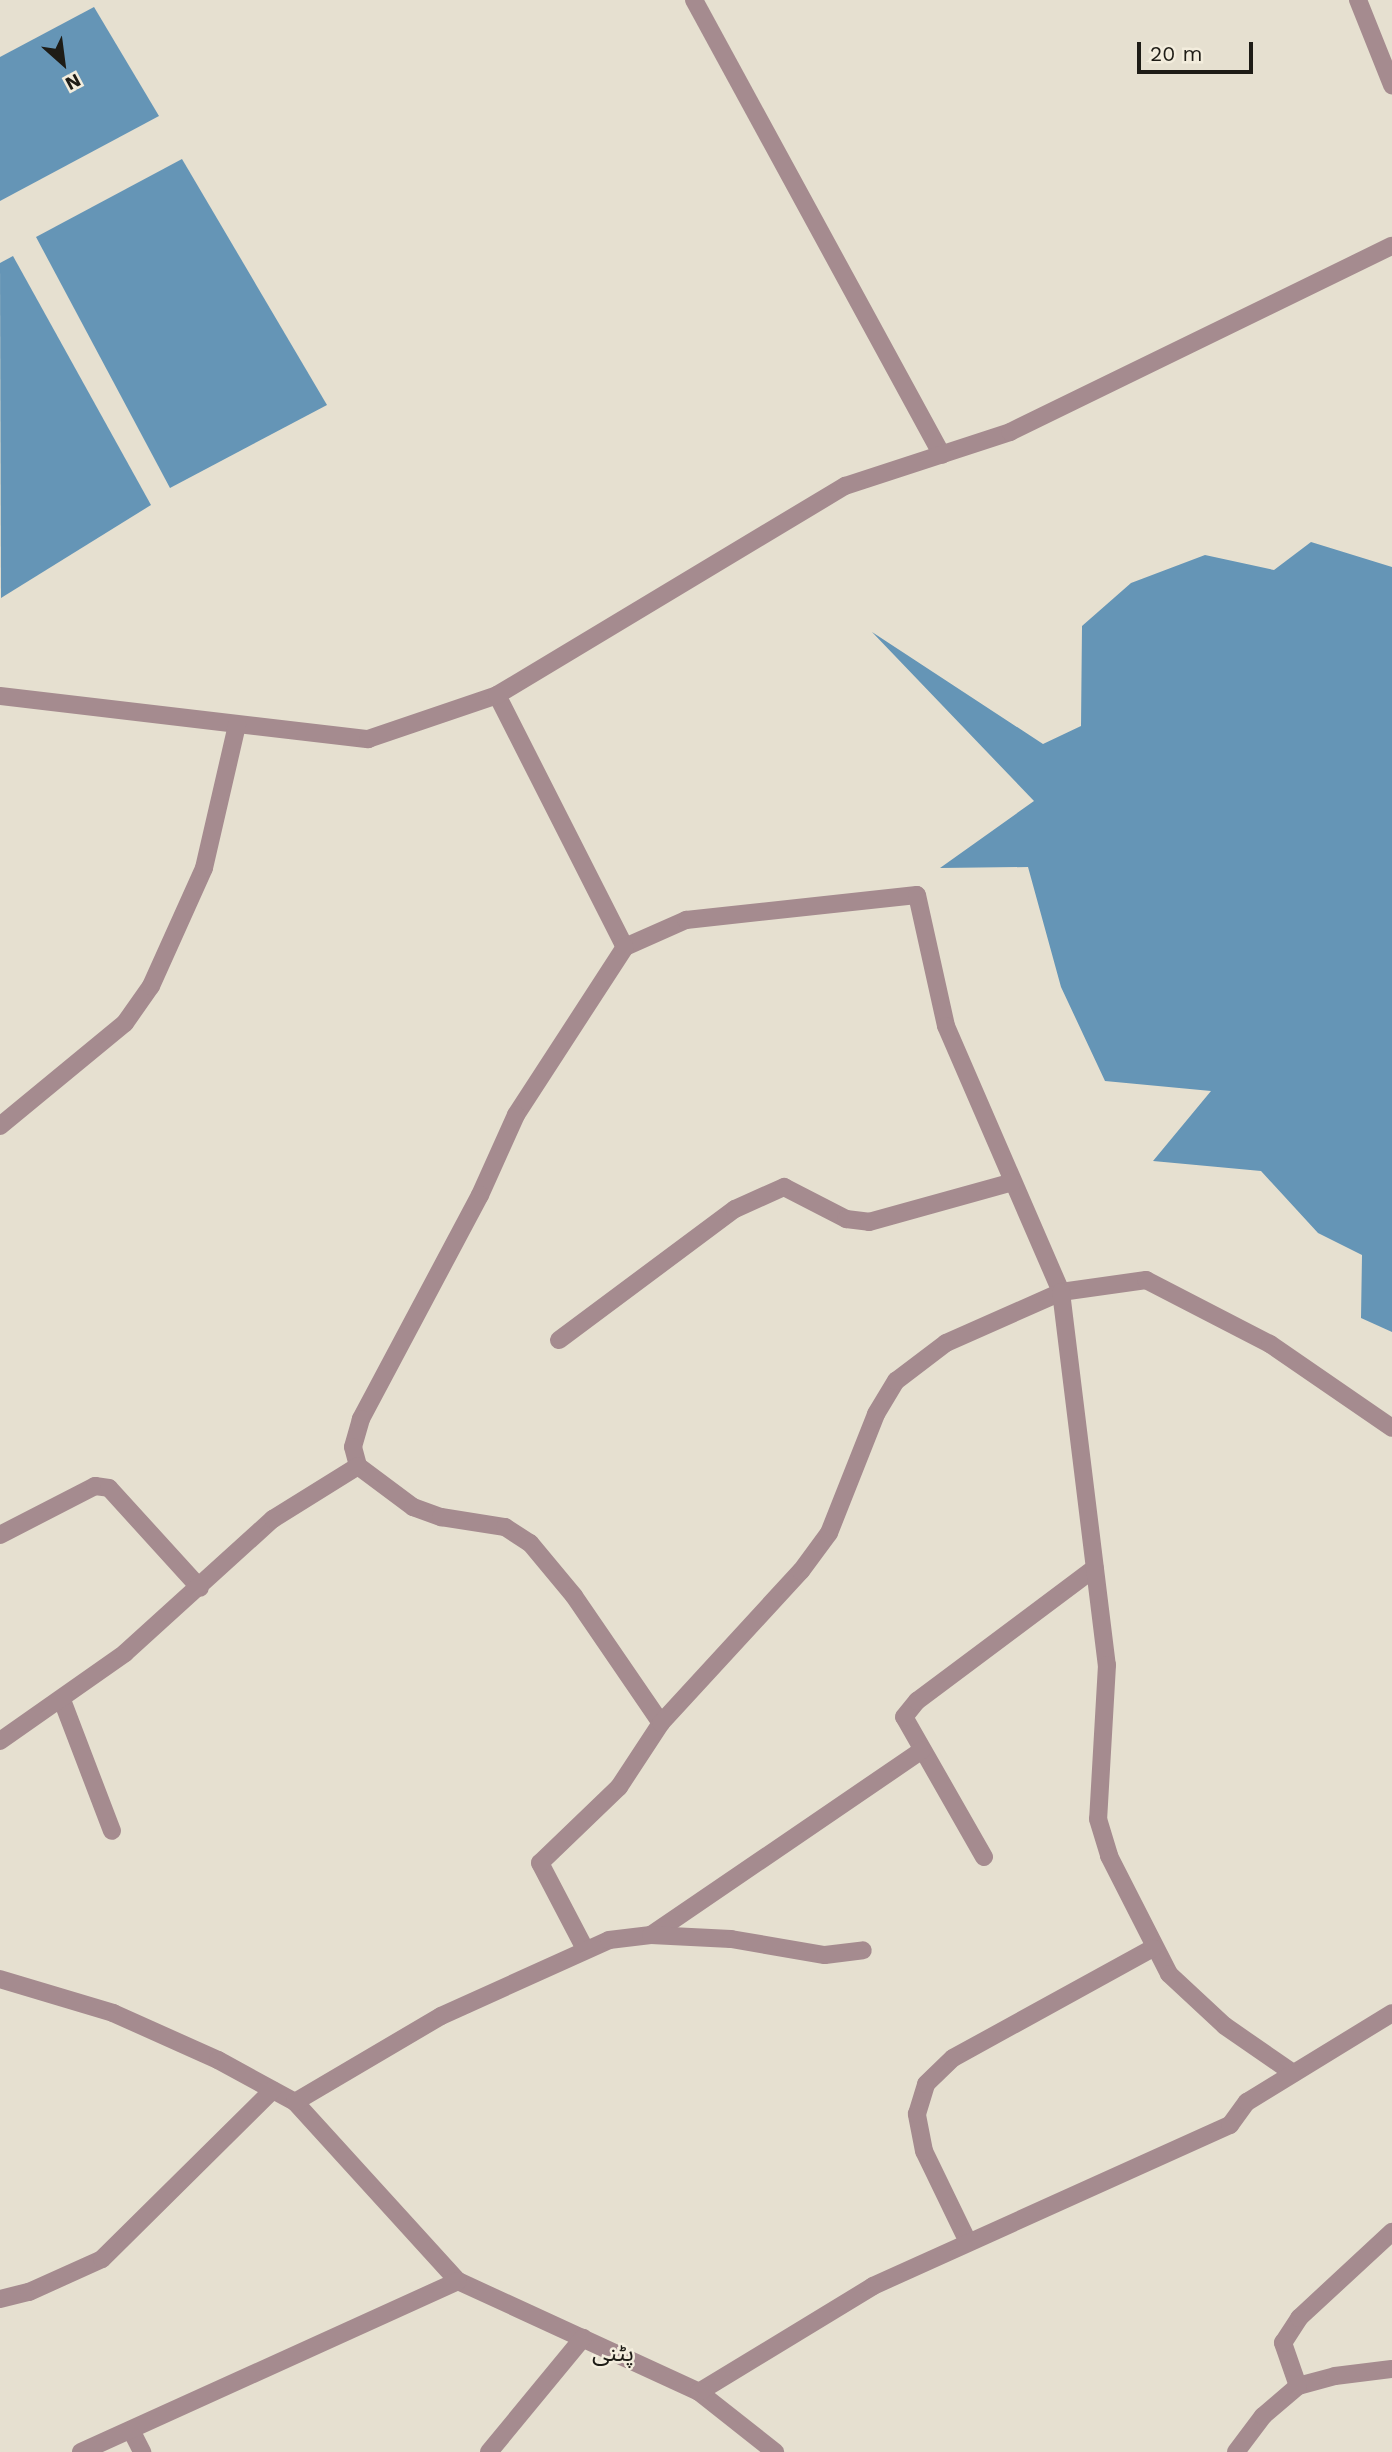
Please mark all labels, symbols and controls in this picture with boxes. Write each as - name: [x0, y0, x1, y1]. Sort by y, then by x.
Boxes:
- north arrow: [28, 28, 98, 98]
- scale bar: [1140, 28, 1256, 72]
- text: 20 m: [1150, 41, 1202, 66]
- text: N: [61, 69, 85, 95]
- district label: پٹنی: [592, 2340, 634, 2368]

